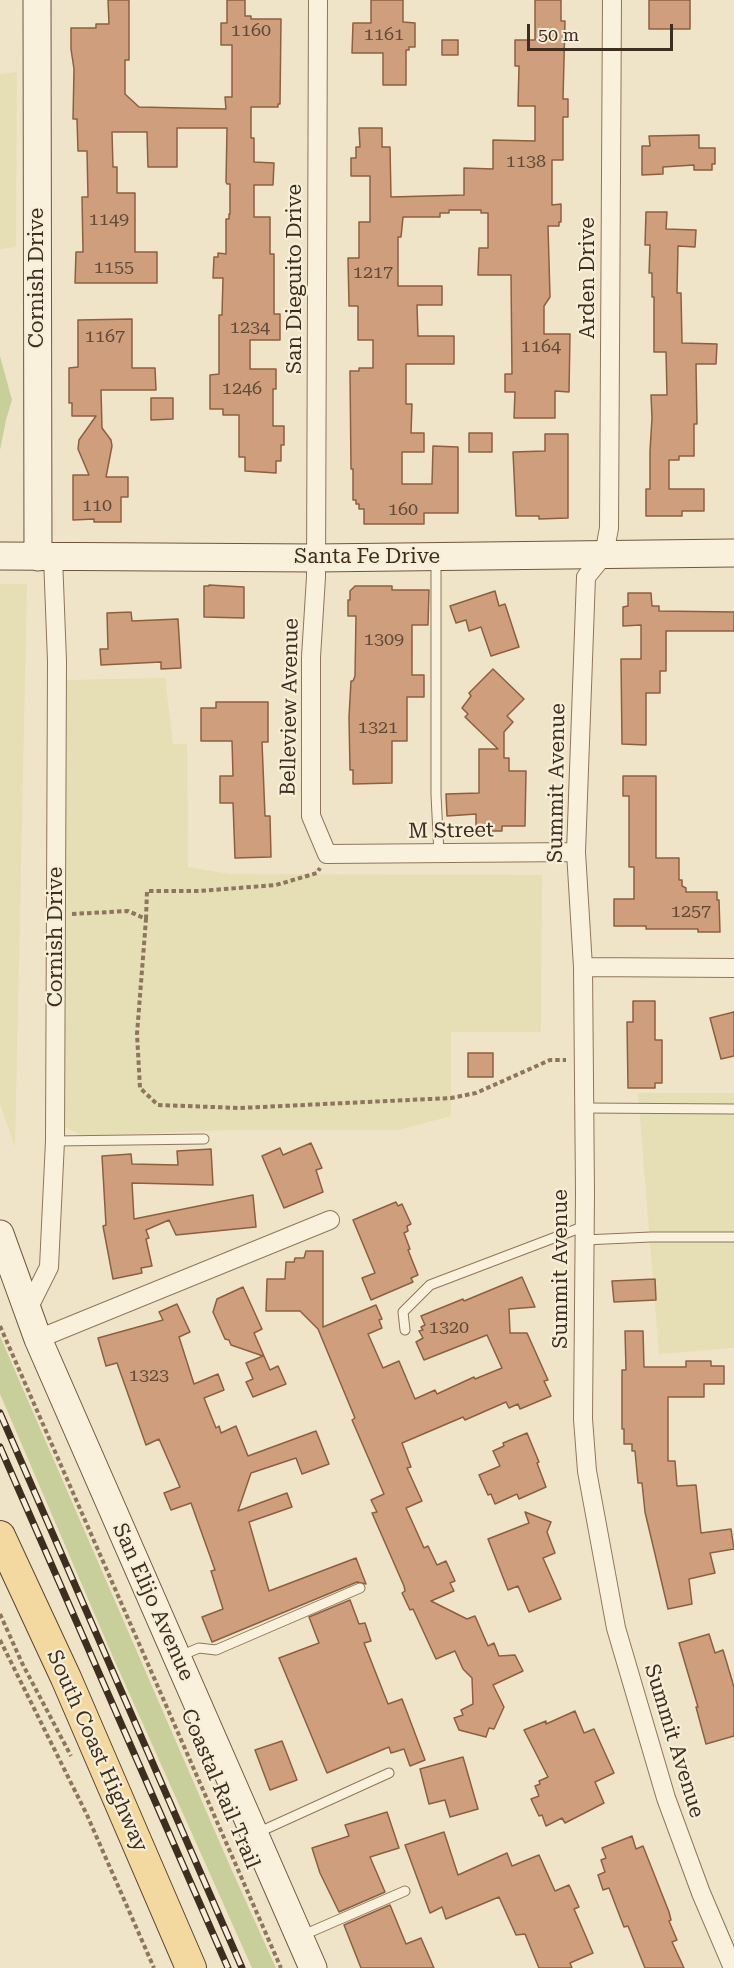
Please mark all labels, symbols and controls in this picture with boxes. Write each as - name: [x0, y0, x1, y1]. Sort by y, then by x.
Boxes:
- scale bar: [530, 12, 676, 50]
- house number: 1160: [231, 20, 271, 42]
- house number: 1161: [364, 24, 404, 46]
- text: 50 m: [538, 24, 579, 45]
- house number: 1138: [506, 151, 546, 173]
- street label: San Dieguito Drive: [282, 184, 308, 374]
- street label: Cornish Drive: [24, 208, 50, 348]
- house number: 1149: [89, 209, 129, 231]
- street label: Arden Drive: [575, 217, 601, 339]
- house number: 1155: [94, 257, 134, 279]
- house number: 1217: [353, 262, 393, 284]
- house number: 1234: [230, 317, 270, 339]
- house number: 1167: [85, 326, 125, 348]
- house number: 1164: [521, 336, 561, 358]
- house number: 1246: [222, 378, 262, 400]
- house number: 110: [82, 495, 112, 517]
- house number: 160: [388, 499, 418, 521]
- street label: Santa Fe Drive: [294, 544, 440, 570]
- street label: Belleview Avenue: [276, 618, 304, 796]
- house number: 1309: [364, 629, 404, 651]
- street label: Summit Avenue: [543, 703, 571, 863]
- house number: 1321: [358, 717, 398, 739]
- street label: M Street: [408, 818, 494, 844]
- street label: Cornish Drive: [43, 867, 69, 1007]
- house number: 1257: [671, 901, 711, 923]
- street label: Summit Avenue: [548, 1189, 574, 1349]
- house number: 1320: [429, 1317, 469, 1339]
- house number: 1323: [129, 1365, 169, 1387]
- street label: San Elijo Avenue: [107, 1519, 199, 1685]
- street label: South Coast Highway: [41, 1646, 153, 1856]
- street label: Summit Avenue: [639, 1661, 709, 1821]
- street label: Coastal Rail Trail: [175, 1705, 265, 1873]

